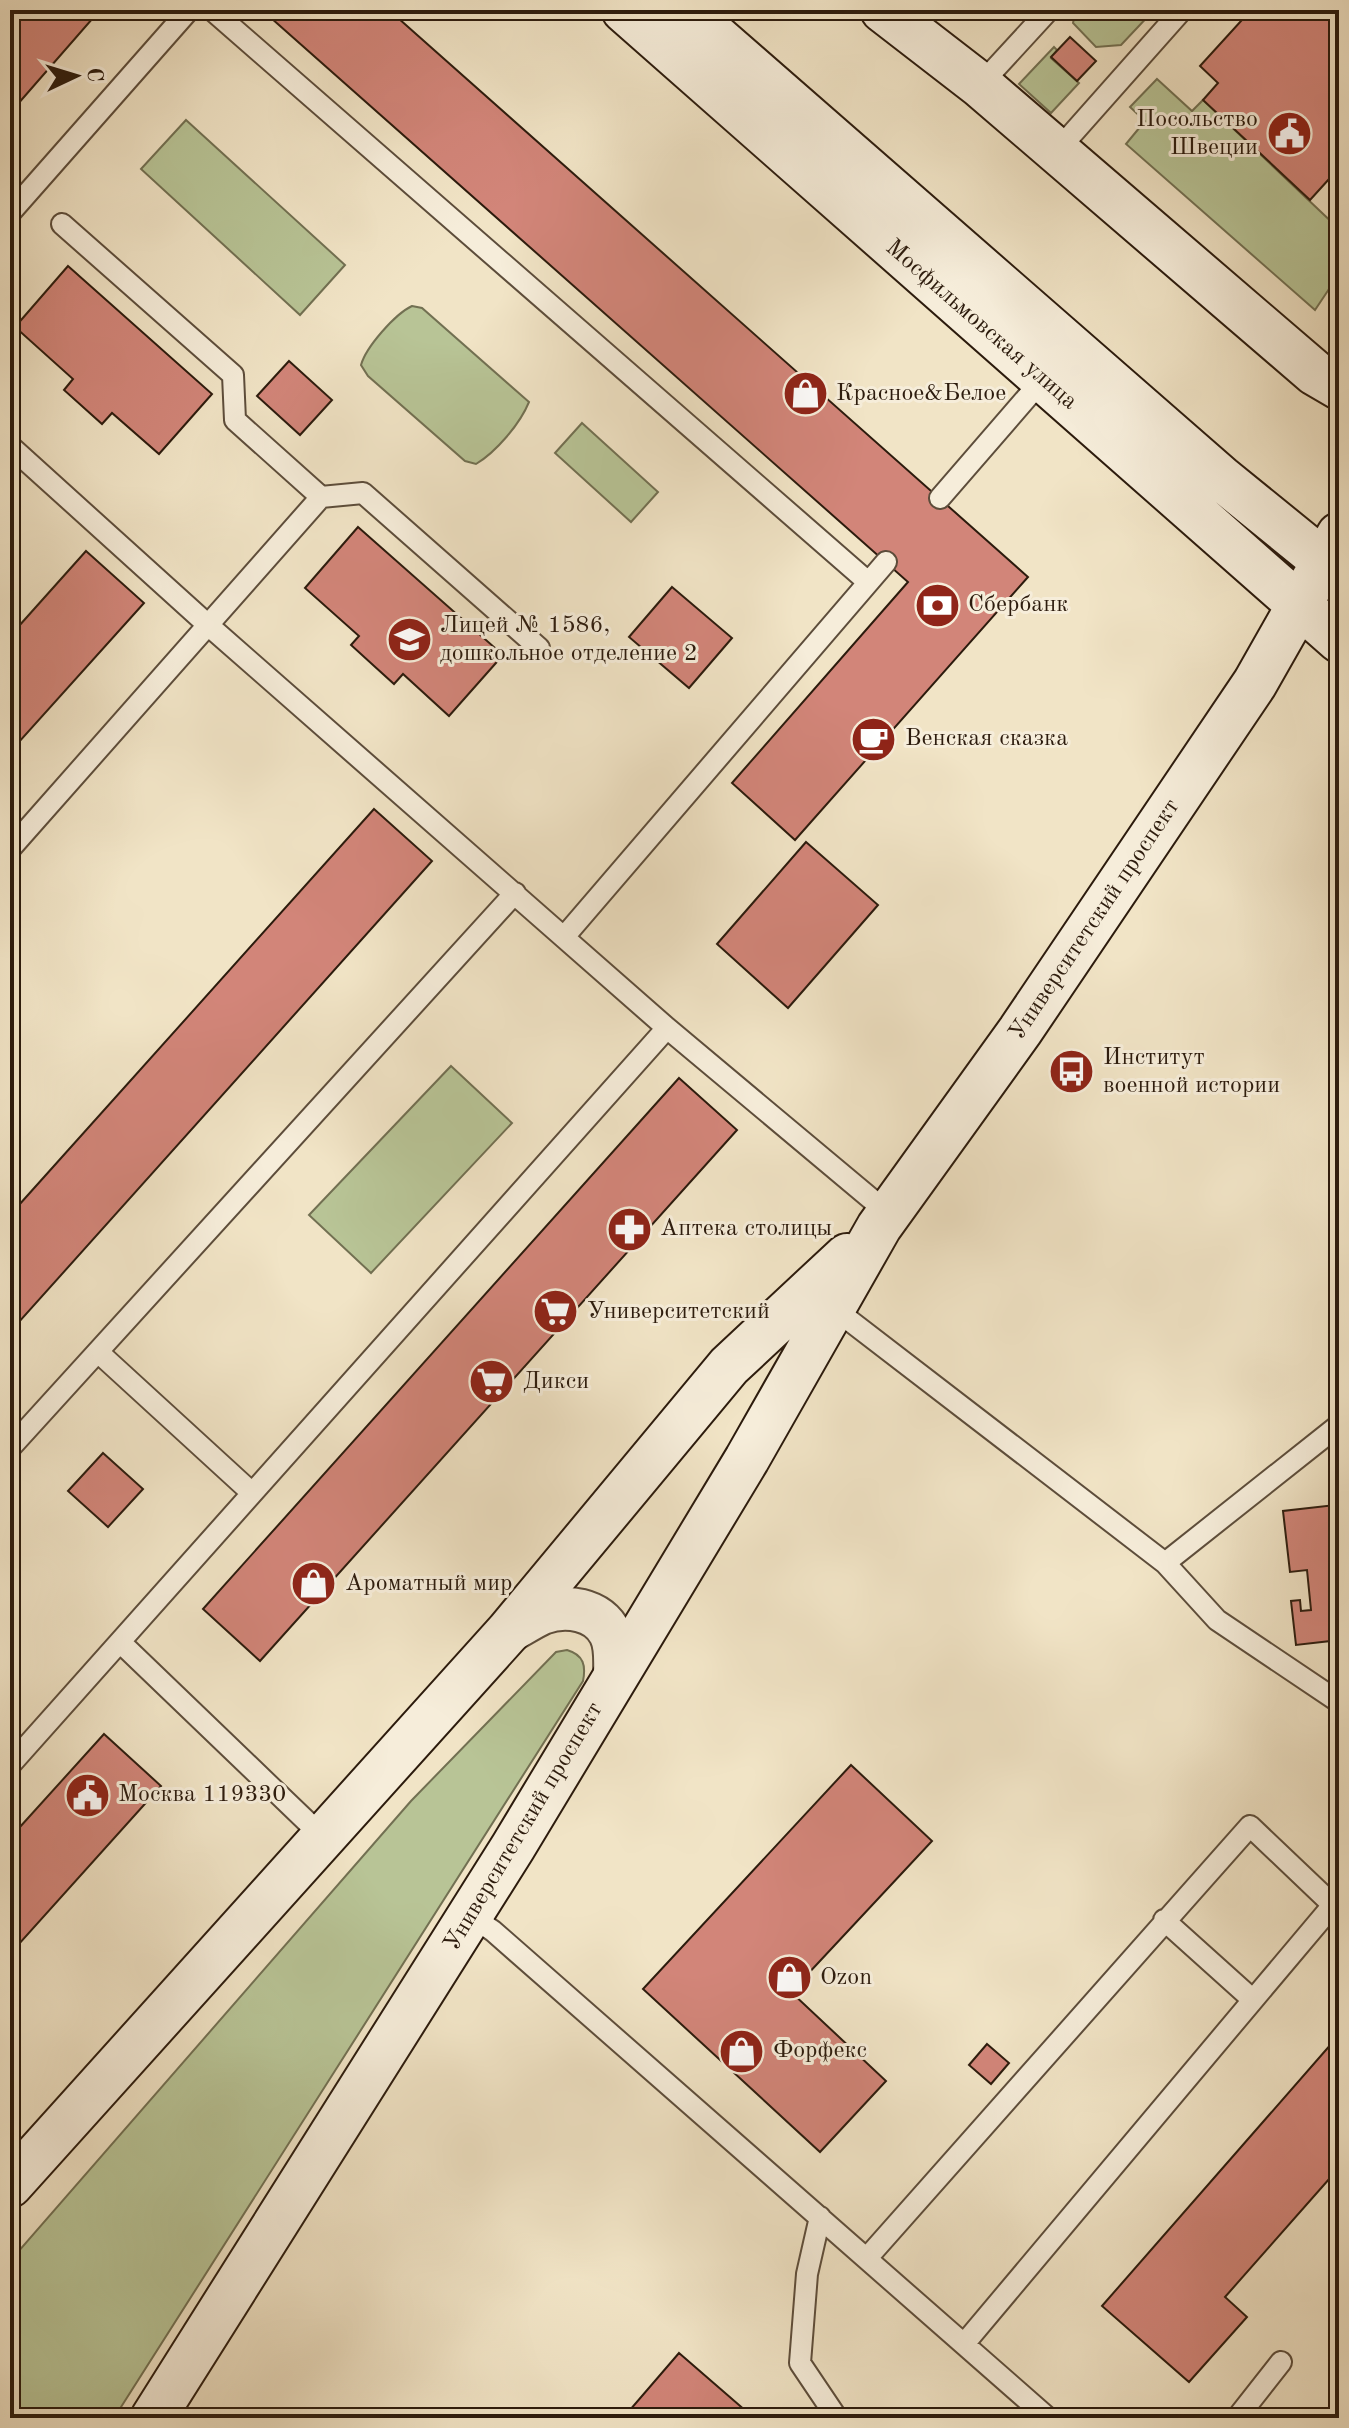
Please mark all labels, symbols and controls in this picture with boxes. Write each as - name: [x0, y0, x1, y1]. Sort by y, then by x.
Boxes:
- north arrow: [36, 36, 116, 116]
- text: С: [82, 67, 105, 83]
- place label: Посольство Швеции: [1136, 108, 1258, 160]
- public building icon: Посольство Швеции: [1265, 110, 1313, 158]
- street label: Мосфильмовская улица: [880, 235, 1082, 415]
- shop icon: Красное&Белое: [781, 370, 829, 418]
- place label: Красное&Белое: [836, 382, 1006, 406]
- bank icon: Сбербанк: [913, 581, 961, 629]
- place label: Сбербанк: [968, 593, 1068, 617]
- place label: Лицей № 1586, дошкольное отделение 2: [440, 614, 698, 666]
- school or university icon: Лицей № 1586, дошкольное отделение 2: [385, 616, 433, 664]
- cafe icon: Венская сказка: [850, 715, 898, 763]
- place label: Венская сказка: [905, 727, 1068, 751]
- street label: Университетский проспект: [1005, 795, 1185, 1045]
- place label: Институт военной истории: [1103, 1046, 1280, 1098]
- bus stop icon: Институт военной истории: [1048, 1048, 1096, 1096]
- pharmacy icon: Аптека столицы: [605, 1205, 653, 1253]
- place label: Аптека столицы: [660, 1217, 832, 1241]
- supermarket icon: Университетский: [532, 1288, 580, 1336]
- place label: Университетский: [587, 1300, 770, 1324]
- supermarket icon: Дикси: [468, 1358, 516, 1406]
- place label: Дикси: [523, 1370, 589, 1394]
- shop icon: Ароматный мир: [290, 1560, 338, 1608]
- place label: Ароматный мир: [345, 1572, 512, 1596]
- street label: Университетский проспект: [440, 1699, 608, 1955]
- public building icon: Москва 119330: [63, 1771, 111, 1819]
- place label: Москва 119330: [118, 1783, 286, 1807]
- shop icon: Ozon: [765, 1954, 813, 2002]
- place label: Ozon: [820, 1966, 872, 1990]
- shop icon: Форфекс: [718, 2027, 766, 2075]
- place label: Форфекс: [773, 2039, 867, 2063]

